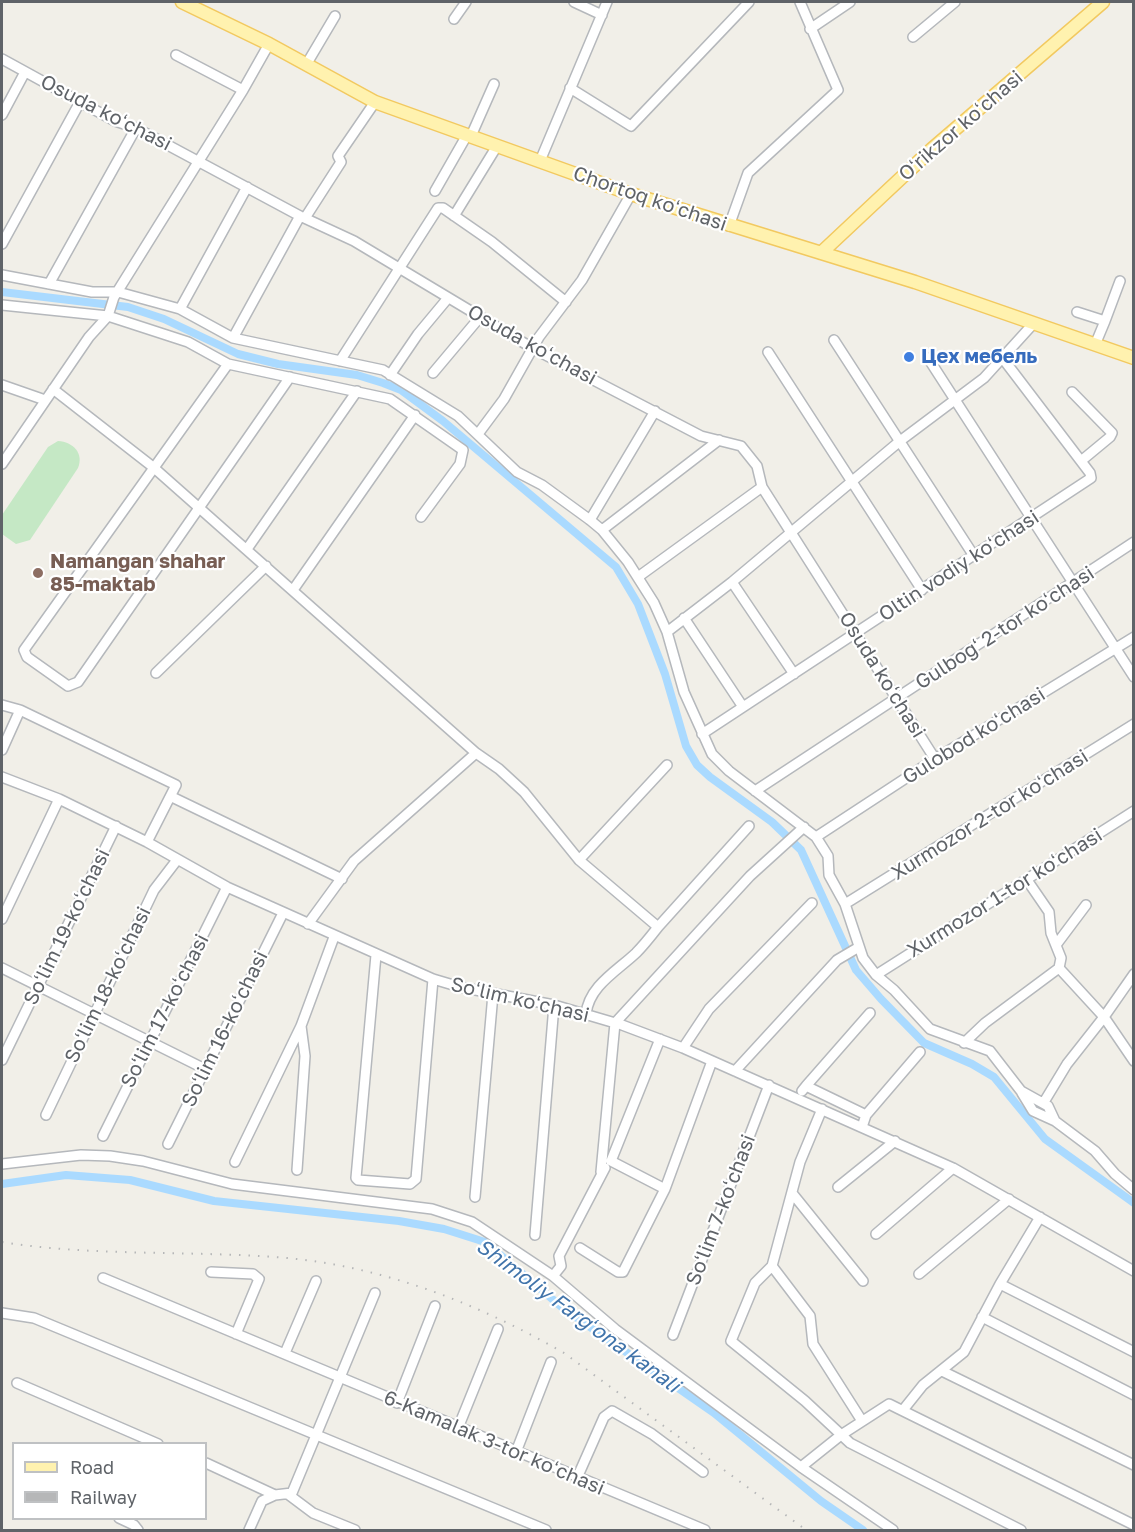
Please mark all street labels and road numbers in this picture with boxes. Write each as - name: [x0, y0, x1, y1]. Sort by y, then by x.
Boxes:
- street label: Oʻrikzor koʻchasi: [894, 66, 1028, 186]
- street label: Osuda koʻchasi: [36, 70, 176, 156]
- street label: Chortoq koʻchasi: [570, 161, 730, 237]
- street label: Osuda koʻchasi: [463, 300, 601, 390]
- street label: Oltin vodiy koʻchasi: [875, 505, 1043, 627]
- street label: Gulbogʻ 2-tor koʻchasi: [911, 561, 1099, 695]
- street label: Osuda koʻchasi: [834, 608, 930, 742]
- street label: Gulobod koʻchasi: [898, 682, 1050, 790]
- street label: Xurmozor 2-tor koʻchasi: [887, 745, 1093, 885]
- street label: Xurmozor 1-tor koʻchasi: [903, 823, 1107, 963]
- street label: Soʻlim 19-koʻchasi: [19, 845, 115, 1009]
- street label: Soʻlim 18-koʻchasi: [60, 903, 156, 1067]
- street label: Soʻlim 17-koʻchasi: [116, 930, 214, 1092]
- street label: Soʻlim 16-koʻchasi: [177, 947, 273, 1111]
- street label: Soʻlim koʻchasi: [448, 972, 592, 1028]
- street label: Soʻlim 7-koʻchasi: [681, 1131, 761, 1289]
- street label: 6-Kamalak 3-tor koʻchasi: [380, 1386, 608, 1500]

